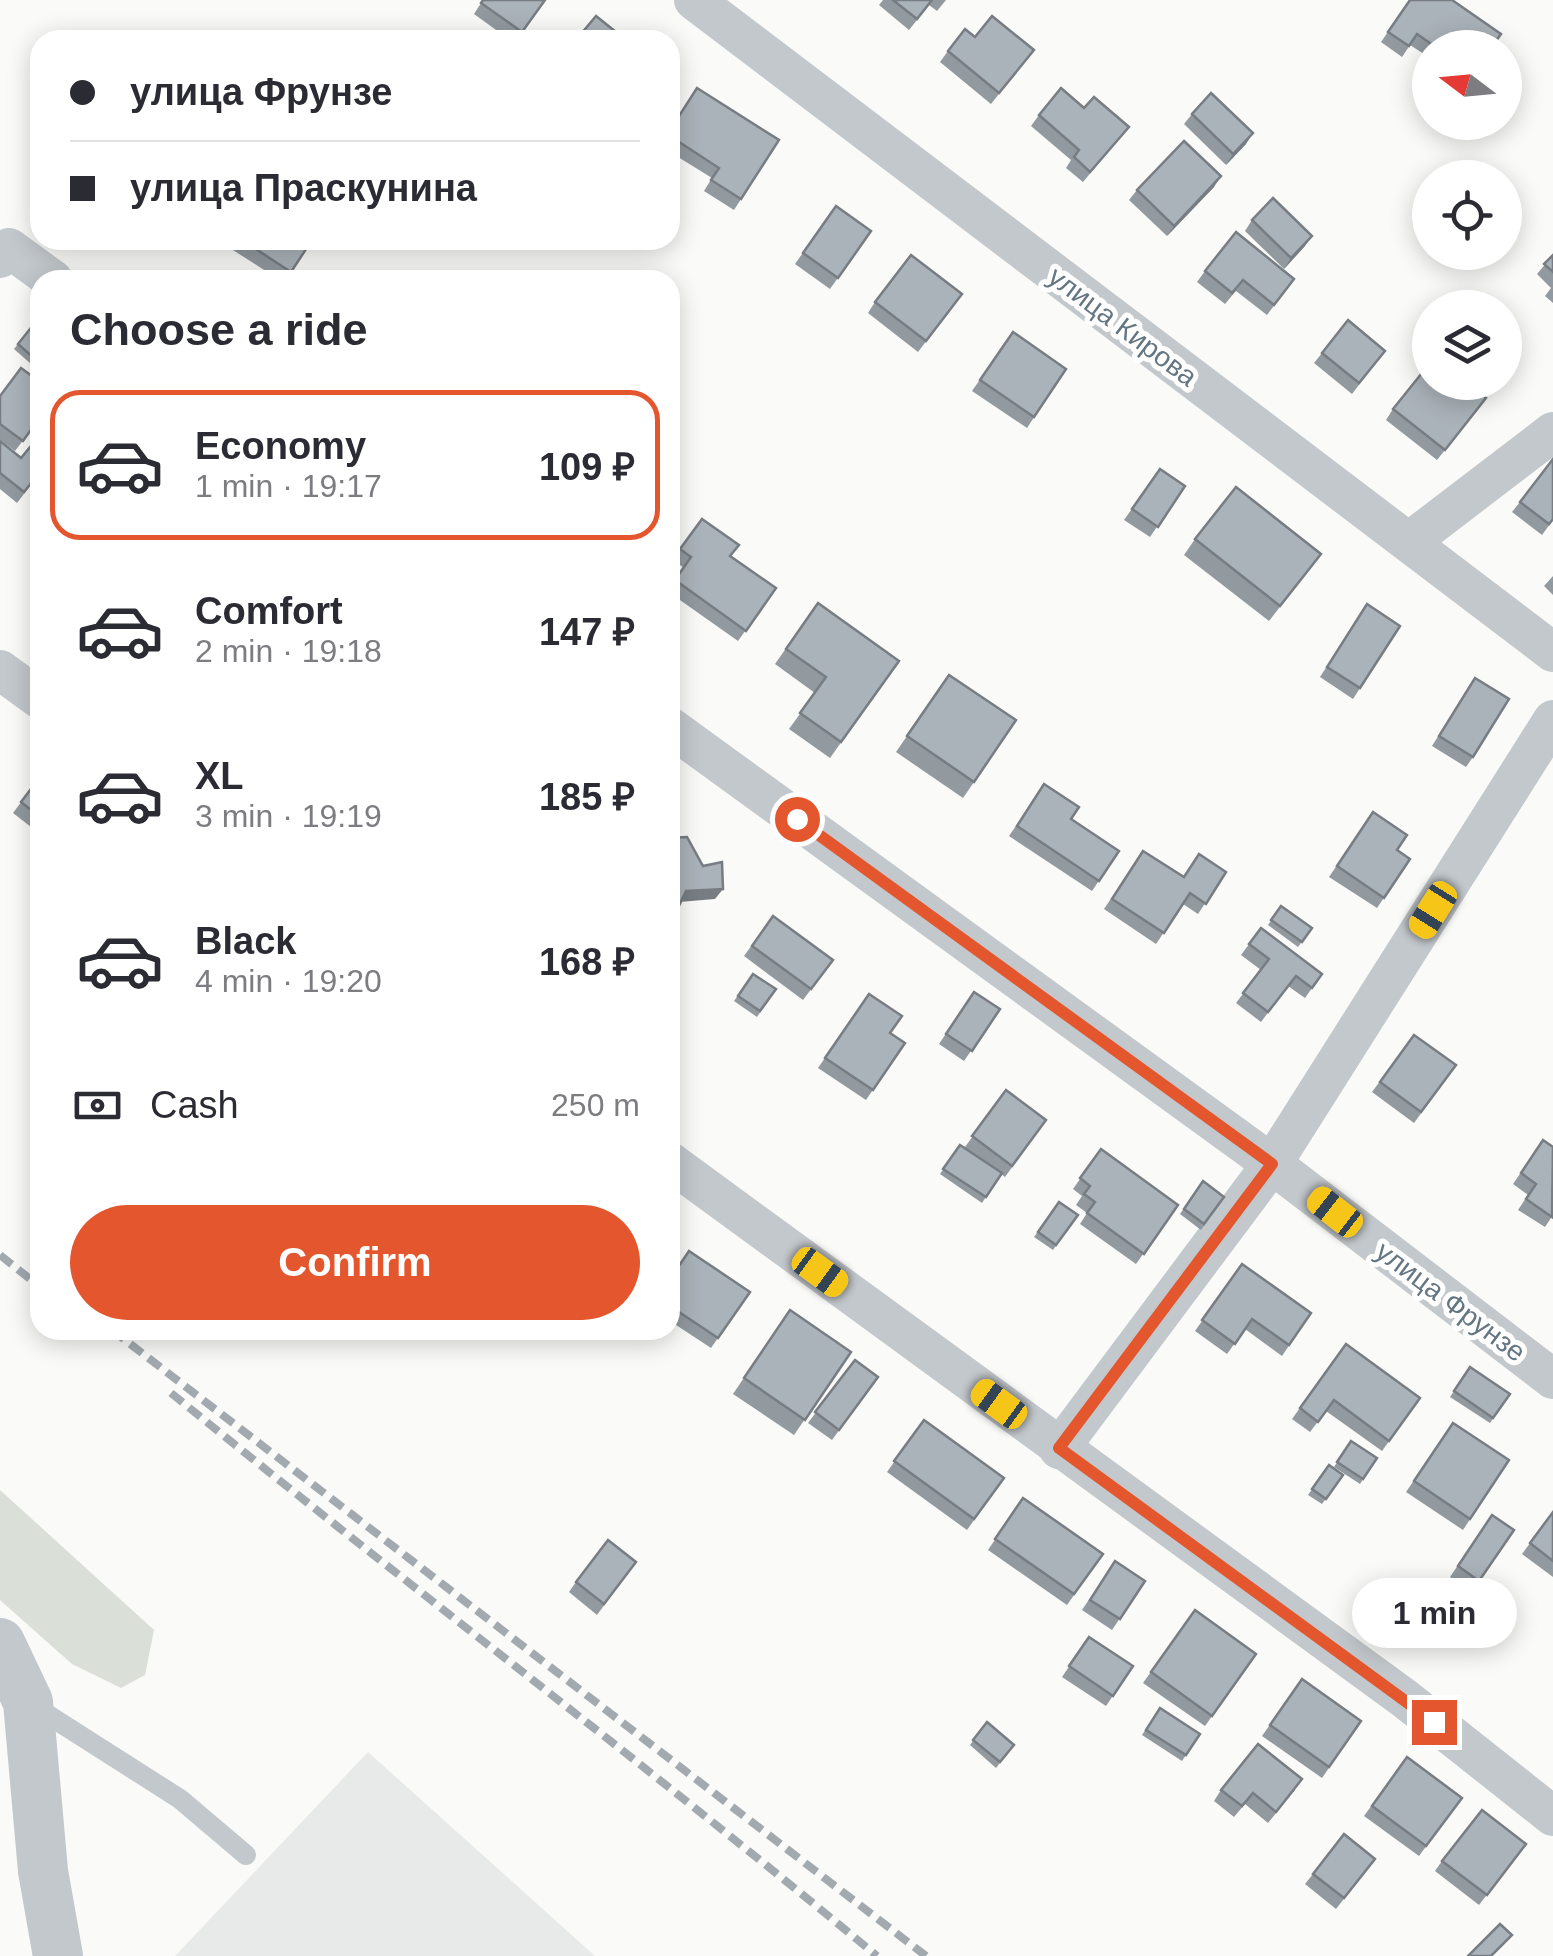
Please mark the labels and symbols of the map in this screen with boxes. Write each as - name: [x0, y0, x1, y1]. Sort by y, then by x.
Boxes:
- north arrow: [1412, 30, 1522, 140]
- street label: улица Кирова: [1042, 260, 1203, 393]
- route start: [775, 797, 820, 842]
- car: [1404, 877, 1462, 943]
- car: [1302, 1182, 1368, 1242]
- street label: улица Фрунзе: [1370, 1235, 1531, 1368]
- car: [787, 1242, 853, 1302]
- car: [966, 1374, 1032, 1434]
- callout: 1 min: [1352, 1577, 1516, 1647]
- route end: [1412, 1700, 1457, 1745]

